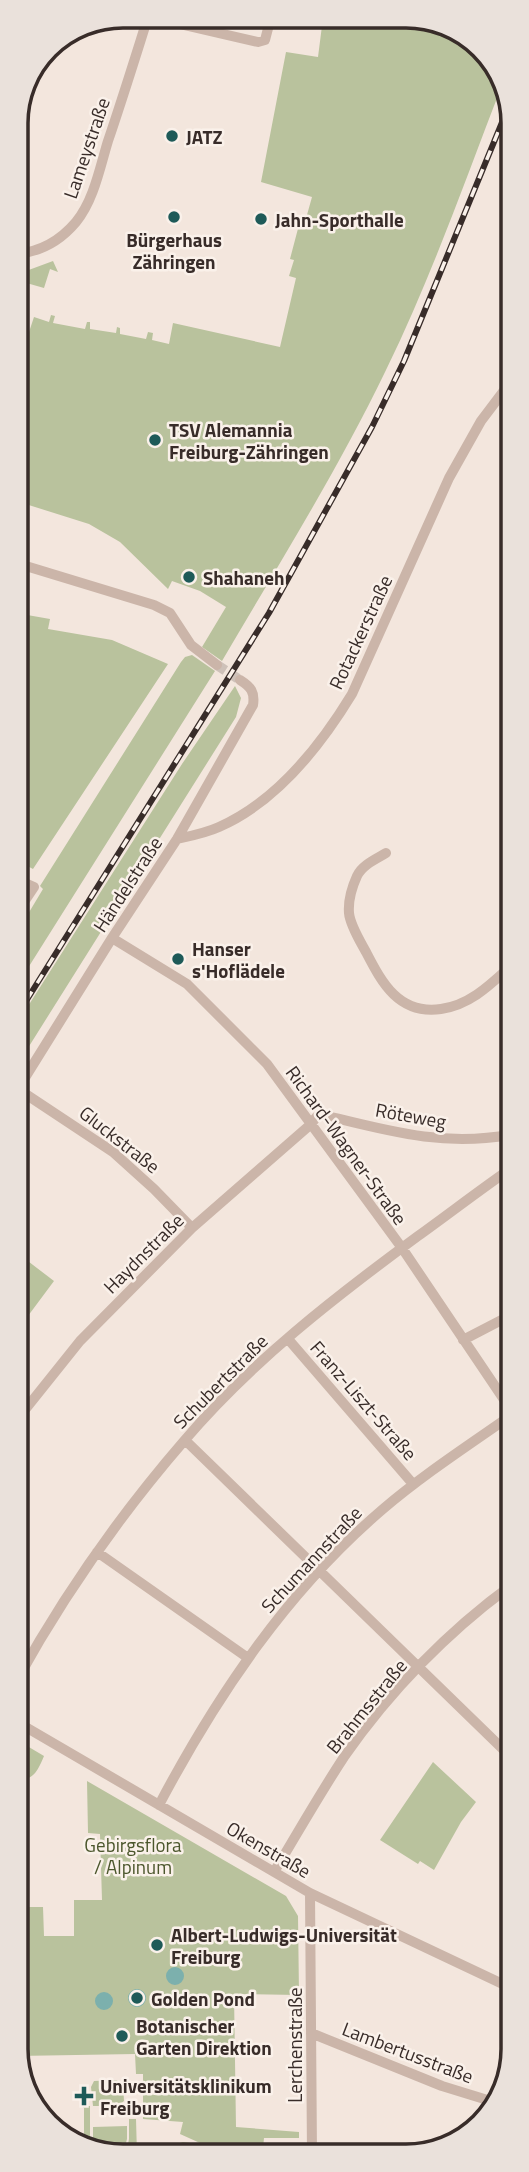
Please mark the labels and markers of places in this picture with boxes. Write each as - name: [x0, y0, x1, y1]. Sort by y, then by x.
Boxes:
- place label: JATZ: [186, 122, 223, 151]
- marker: JATZ: [164, 128, 180, 144]
- place label: Jahn-Sporthalle: [275, 205, 404, 234]
- marker: Bürgerhaus Zähringen: [166, 209, 182, 225]
- marker: Jahn-Sporthalle: [253, 211, 269, 227]
- place label: Bürgerhaus Zähringen: [126, 225, 222, 276]
- place label: TSV Alemannia Freiburg-Zähringen: [169, 415, 329, 466]
- marker: TSV Alemannia Freiburg-Zähringen: [147, 432, 163, 448]
- place label: Shahaneh: [203, 563, 284, 592]
- marker: Shahaneh: [181, 569, 197, 585]
- place label: Hanser s'Hoflädele: [192, 934, 285, 985]
- marker: Hanser s'Hoflädele: [170, 951, 186, 967]
- place label: Albert-Ludwigs-Universität Freiburg: [171, 1920, 397, 1971]
- marker: Albert-Ludwigs-Universität Freiburg: [149, 1937, 165, 1953]
- place label: Golden Pond: [151, 1984, 255, 2013]
- marker: Golden Pond: [129, 1990, 145, 2006]
- place label: Botanischer Garten Direktion: [136, 2011, 272, 2062]
- marker: Botanischer Garten Direktion: [114, 2028, 130, 2044]
- place label: Universitätsklinikum Freiburg: [100, 2071, 272, 2122]
- marker: Universitätsklinikum Freiburg: [74, 2086, 94, 2106]

